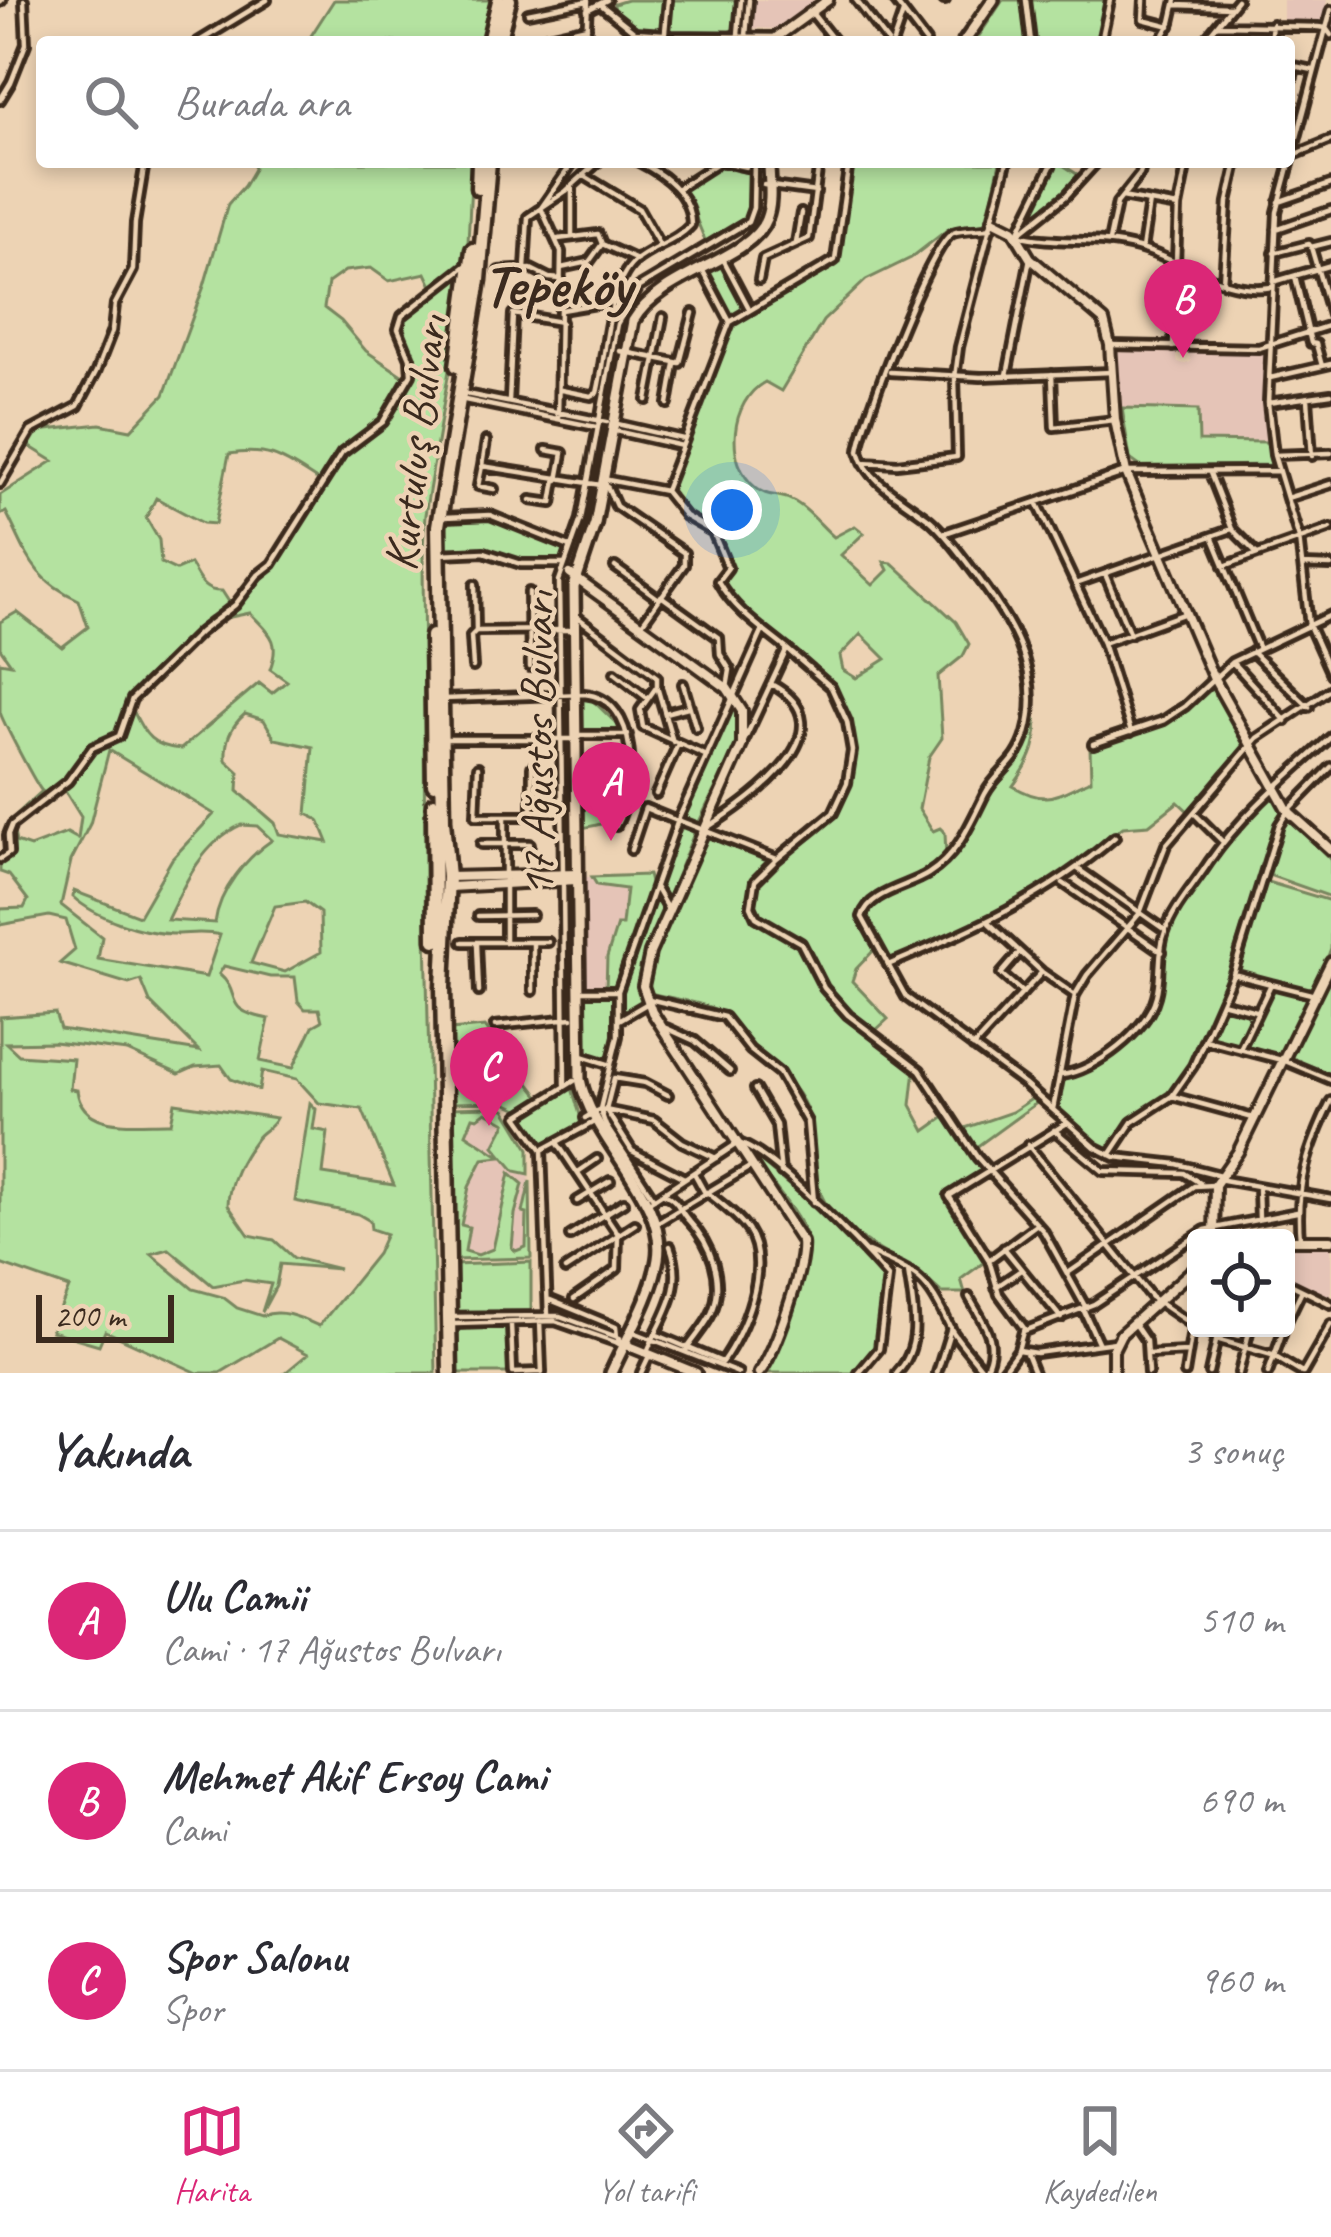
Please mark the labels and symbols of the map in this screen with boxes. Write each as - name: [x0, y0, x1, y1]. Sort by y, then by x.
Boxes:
- district label: Tepeköy: [483, 247, 637, 323]
- pin: B: [1144, 259, 1222, 358]
- street label: Kurtuluş Bulvarı: [370, 310, 461, 574]
- your location: [702, 480, 762, 540]
- street label: 17 Ağustos Bulvarı: [507, 590, 567, 896]
- pin: A: [572, 742, 650, 841]
- pin: C: [450, 1027, 528, 1126]
- scale bar: [36, 1289, 174, 1342]

